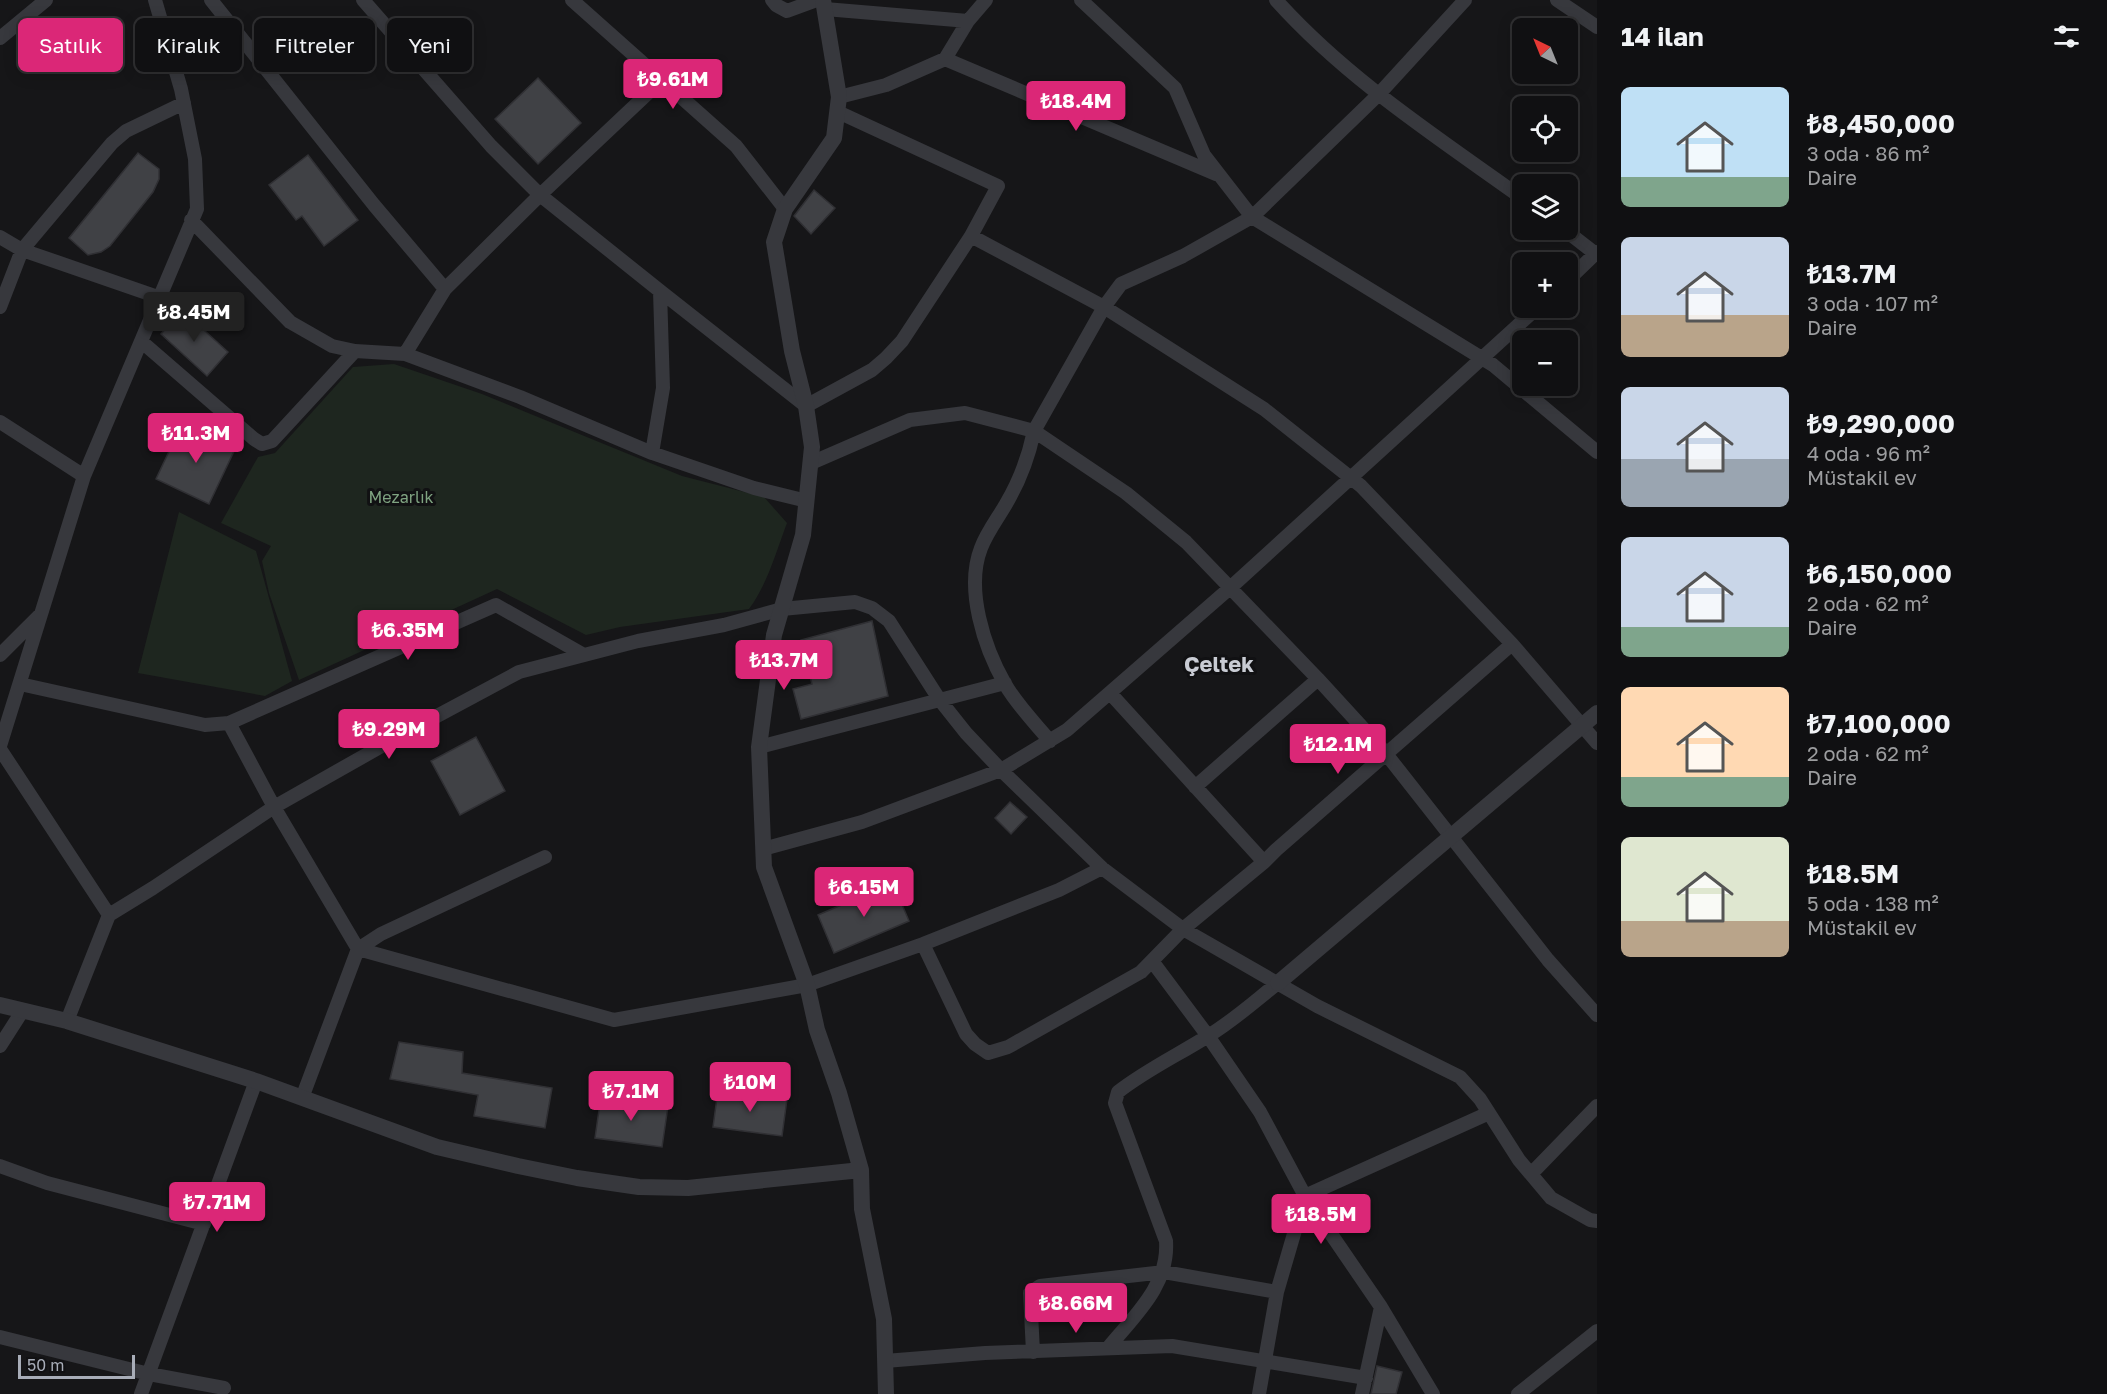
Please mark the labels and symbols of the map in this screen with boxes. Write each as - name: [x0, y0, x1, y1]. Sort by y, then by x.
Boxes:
- north arrow: [1512, 18, 1578, 84]
- pin: ₺9.61M: [624, 59, 722, 110]
- pin: ₺18.4M: [1027, 81, 1125, 132]
- pin: ₺8.45M: [145, 292, 243, 343]
- pin: ₺11.3M: [147, 413, 245, 464]
- park label: Mezarlık: [369, 487, 433, 507]
- pin: ₺6.35M: [359, 610, 457, 661]
- pin: ₺13.7M: [735, 640, 833, 691]
- district label: Çeltek: [1184, 650, 1254, 677]
- pin: ₺9.29M: [340, 709, 438, 760]
- pin: ₺12.1M: [1289, 724, 1387, 775]
- pin: ₺6.15M: [815, 867, 913, 918]
- pin: ₺10M: [714, 1062, 786, 1113]
- pin: ₺7.1M: [589, 1071, 673, 1122]
- pin: ₺7.71M: [168, 1182, 266, 1233]
- pin: ₺18.5M: [1272, 1194, 1370, 1245]
- pin: ₺8.66M: [1027, 1283, 1125, 1334]
- scale bar: [18, 1352, 135, 1380]

